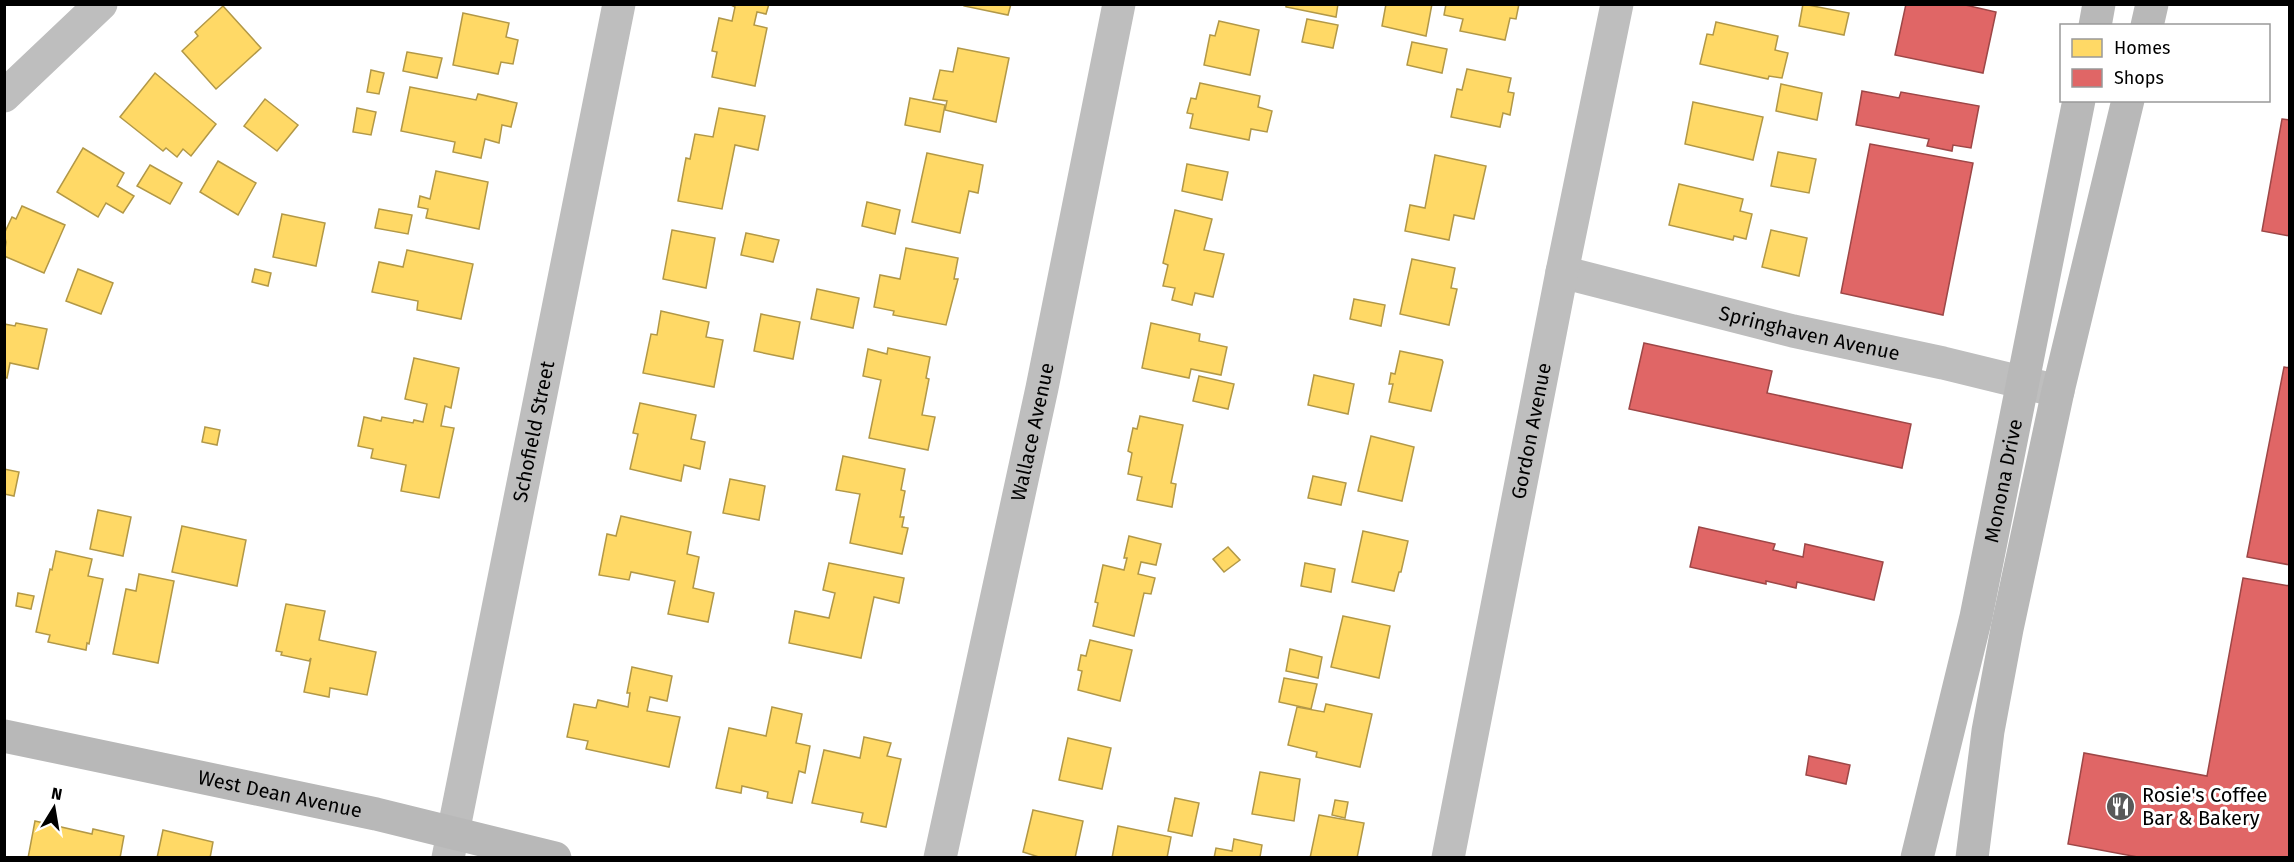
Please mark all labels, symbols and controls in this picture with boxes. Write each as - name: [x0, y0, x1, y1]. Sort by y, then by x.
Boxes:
- legend: [2060, 24, 2270, 102]
- text: Homes: [2114, 37, 2170, 59]
- text: Shops: [2114, 67, 2164, 89]
- street label: Springhaven Avenue: [1717, 301, 1902, 365]
- street label: Schofield Street: [508, 358, 559, 504]
- street label: Wallace Avenue: [1006, 361, 1059, 503]
- street label: Gordon Avenue: [1506, 361, 1556, 501]
- street label: Monona Drive: [1979, 417, 2027, 545]
- street label: West Dean Avenue: [196, 765, 364, 823]
- north arrow: [24, 778, 84, 838]
- text: N: [50, 783, 64, 804]
- place label: Rosie's Coffee Bar & Bakery: [2142, 783, 2267, 830]
- restaurant icon: Rosie's Coffee Bar & Bakery: [2105, 790, 2137, 822]

